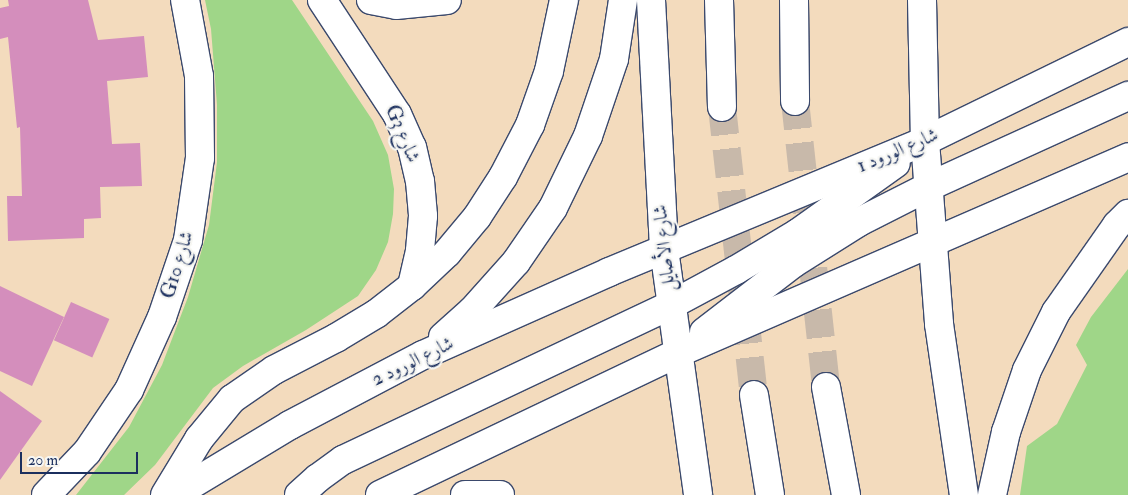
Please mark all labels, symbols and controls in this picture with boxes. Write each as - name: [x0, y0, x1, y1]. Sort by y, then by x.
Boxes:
- street label: G3 شارع: [380, 102, 424, 166]
- street label: شارع الورود 1: [854, 124, 942, 178]
- street label: شارع الأصايل: [649, 204, 681, 292]
- street label: G10 شارع: [157, 229, 199, 301]
- street label: شارع الورود 2: [368, 332, 458, 392]
- scale bar: [22, 442, 140, 474]
- text: 20 m: [28, 451, 58, 470]

